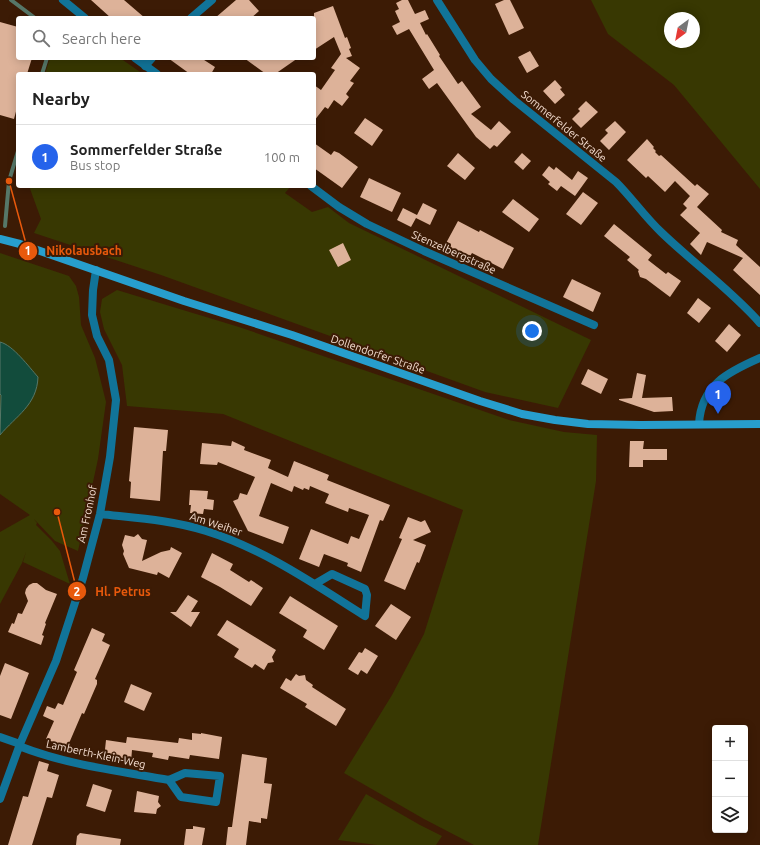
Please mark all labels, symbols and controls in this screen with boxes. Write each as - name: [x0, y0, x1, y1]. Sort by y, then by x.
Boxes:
- north arrow: [664, 12, 700, 48]
- search box: [16, 16, 316, 60]
- icon: search: [30, 27, 52, 49]
- text: Search here: [62, 30, 141, 47]
- street label: Sommerfelder Straße: [519, 88, 609, 164]
- text: Nearby: [32, 89, 90, 108]
- text: Sommerfelder Straße: [70, 141, 222, 158]
- text: 1: [41, 150, 49, 164]
- text: 100 m: [264, 150, 300, 164]
- text: Bus stop: [70, 158, 120, 172]
- street label: Stenzelbergstraße: [410, 228, 498, 276]
- callout: Nikolausbach: [18, 239, 129, 263]
- text: 1: [25, 244, 31, 257]
- text: Nikolausbach: [46, 244, 122, 257]
- your location: [522, 321, 542, 341]
- street label: Dollendorfer Straße: [329, 332, 427, 376]
- pin: 1: [705, 381, 731, 414]
- street label: Am Fronhof: [75, 483, 99, 544]
- street label: Am Weiher: [188, 510, 245, 538]
- callout: Hl. Petrus: [67, 579, 158, 603]
- text: 2: [74, 585, 81, 598]
- text: Hl. Petrus: [95, 585, 151, 598]
- map controls: [712, 725, 748, 833]
- button: +: [712, 725, 748, 761]
- street label: Lamberth-Klein-Weg: [45, 738, 147, 770]
- button: −: [712, 761, 748, 797]
- button: layers: [712, 797, 748, 833]

